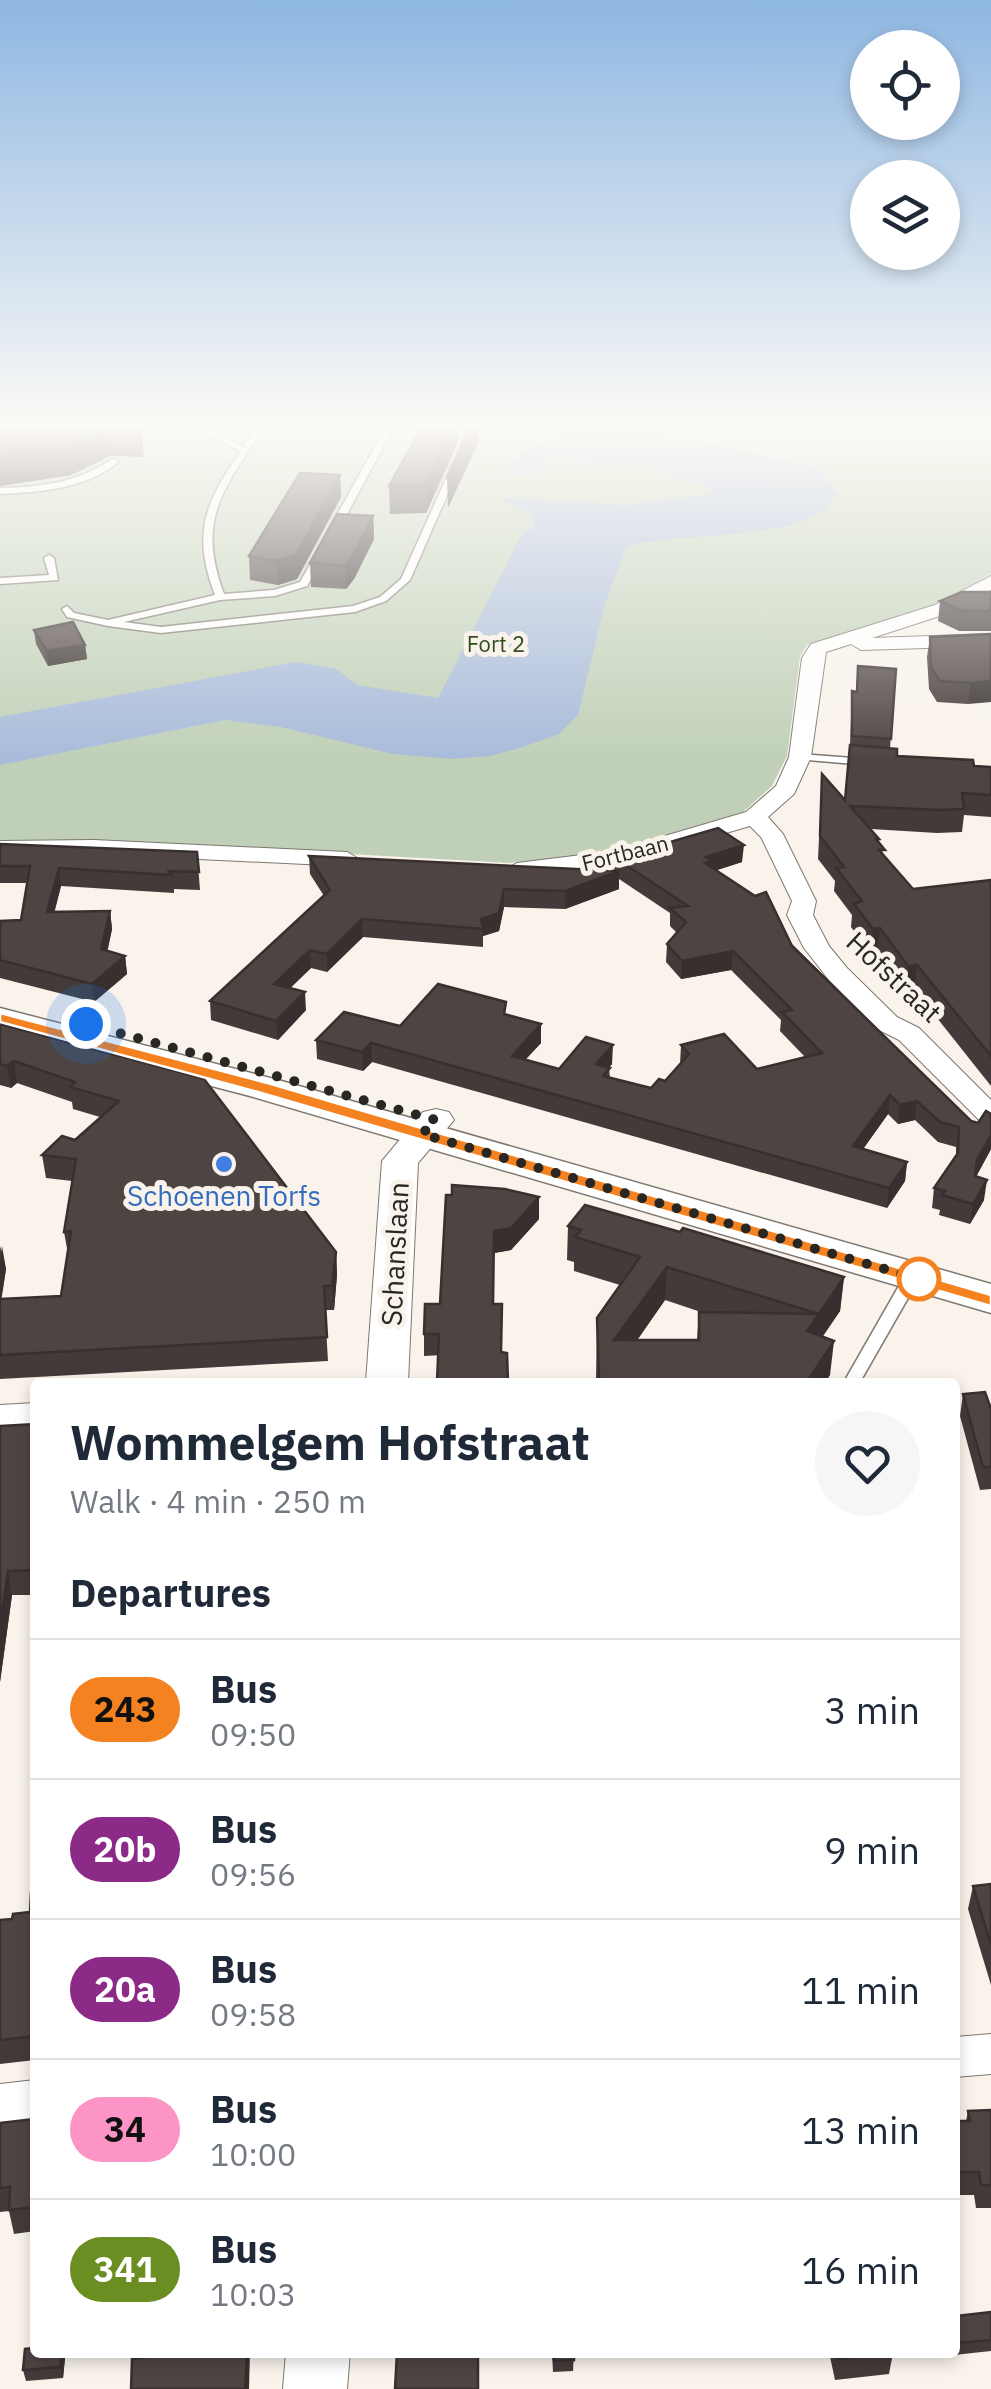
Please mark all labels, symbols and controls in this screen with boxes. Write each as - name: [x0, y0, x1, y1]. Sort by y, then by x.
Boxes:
- map controls: [850, 30, 960, 270]
- button: locate: [850, 30, 960, 140]
- button: layers: [850, 160, 960, 270]
- park label: Fort 2: [467, 629, 525, 658]
- street label: Fortbaan: [578, 828, 671, 877]
- street label: Hofstraat: [839, 923, 950, 1030]
- your location: [61, 999, 111, 1049]
- marker: Schoenen Torfs: [213, 1153, 235, 1175]
- place label: Schoenen Torfs: [127, 1177, 321, 1214]
- street label: Schanslaan: [372, 1181, 417, 1327]
- unlabelled marker: [898, 1258, 940, 1300]
- text: Wommelgem Hofstraat: [70, 1411, 590, 1473]
- button: heart: [815, 1411, 920, 1516]
- text: Walk · 4 min · 250 m: [70, 1480, 366, 1522]
- text: Departures: [70, 1568, 271, 1617]
- text: Bus: [210, 1664, 277, 1713]
- text: 3 min: [824, 1685, 920, 1734]
- text: 243: [93, 1686, 157, 1732]
- text: 09:50: [210, 1713, 296, 1755]
- text: Bus: [210, 1804, 277, 1853]
- text: 9 min: [824, 1825, 920, 1874]
- text: 20b: [93, 1826, 157, 1872]
- text: 09:56: [210, 1853, 296, 1895]
- text: Bus: [210, 1944, 277, 1993]
- text: 11 min: [801, 1965, 920, 2014]
- text: 20a: [94, 1966, 156, 2012]
- text: 09:58: [210, 1993, 296, 2035]
- text: Bus: [210, 2084, 277, 2133]
- text: 13 min: [801, 2105, 920, 2154]
- text: 34: [104, 2106, 146, 2152]
- text: 10:00: [210, 2133, 296, 2175]
- text: Bus: [210, 2224, 277, 2273]
- text: 16 min: [801, 2245, 920, 2294]
- text: 341: [93, 2246, 157, 2292]
- text: 10:03: [210, 2273, 296, 2315]

